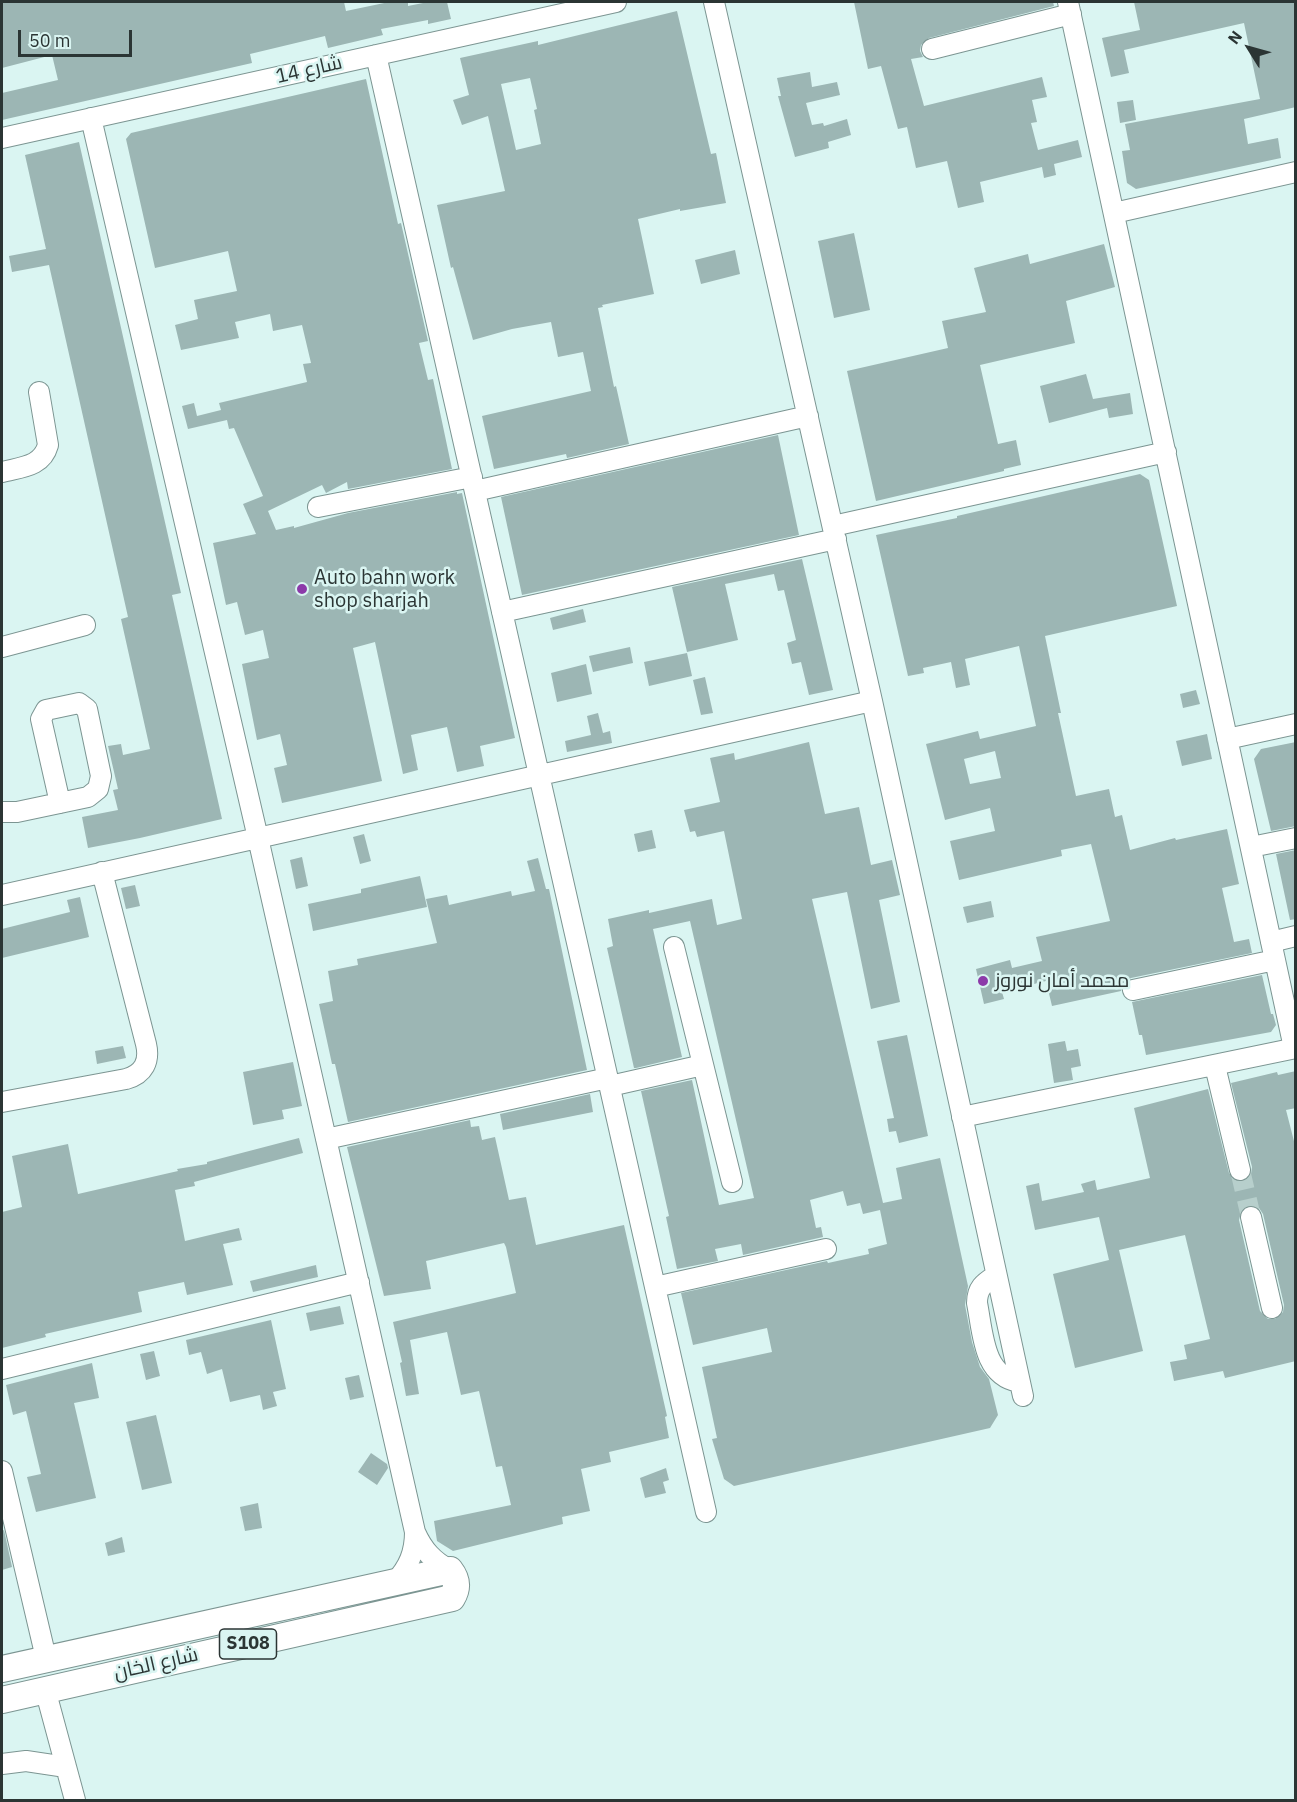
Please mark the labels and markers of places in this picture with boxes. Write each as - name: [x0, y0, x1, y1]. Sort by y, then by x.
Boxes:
- place label: Auto bahn work shop sharjah: [314, 566, 455, 613]
- marker: Auto bahn work shop sharjah: [295, 582, 309, 596]
- place label: محمد أمان نوروز: [995, 969, 1129, 993]
- marker: محمد أمان نوروز: [976, 974, 990, 988]

